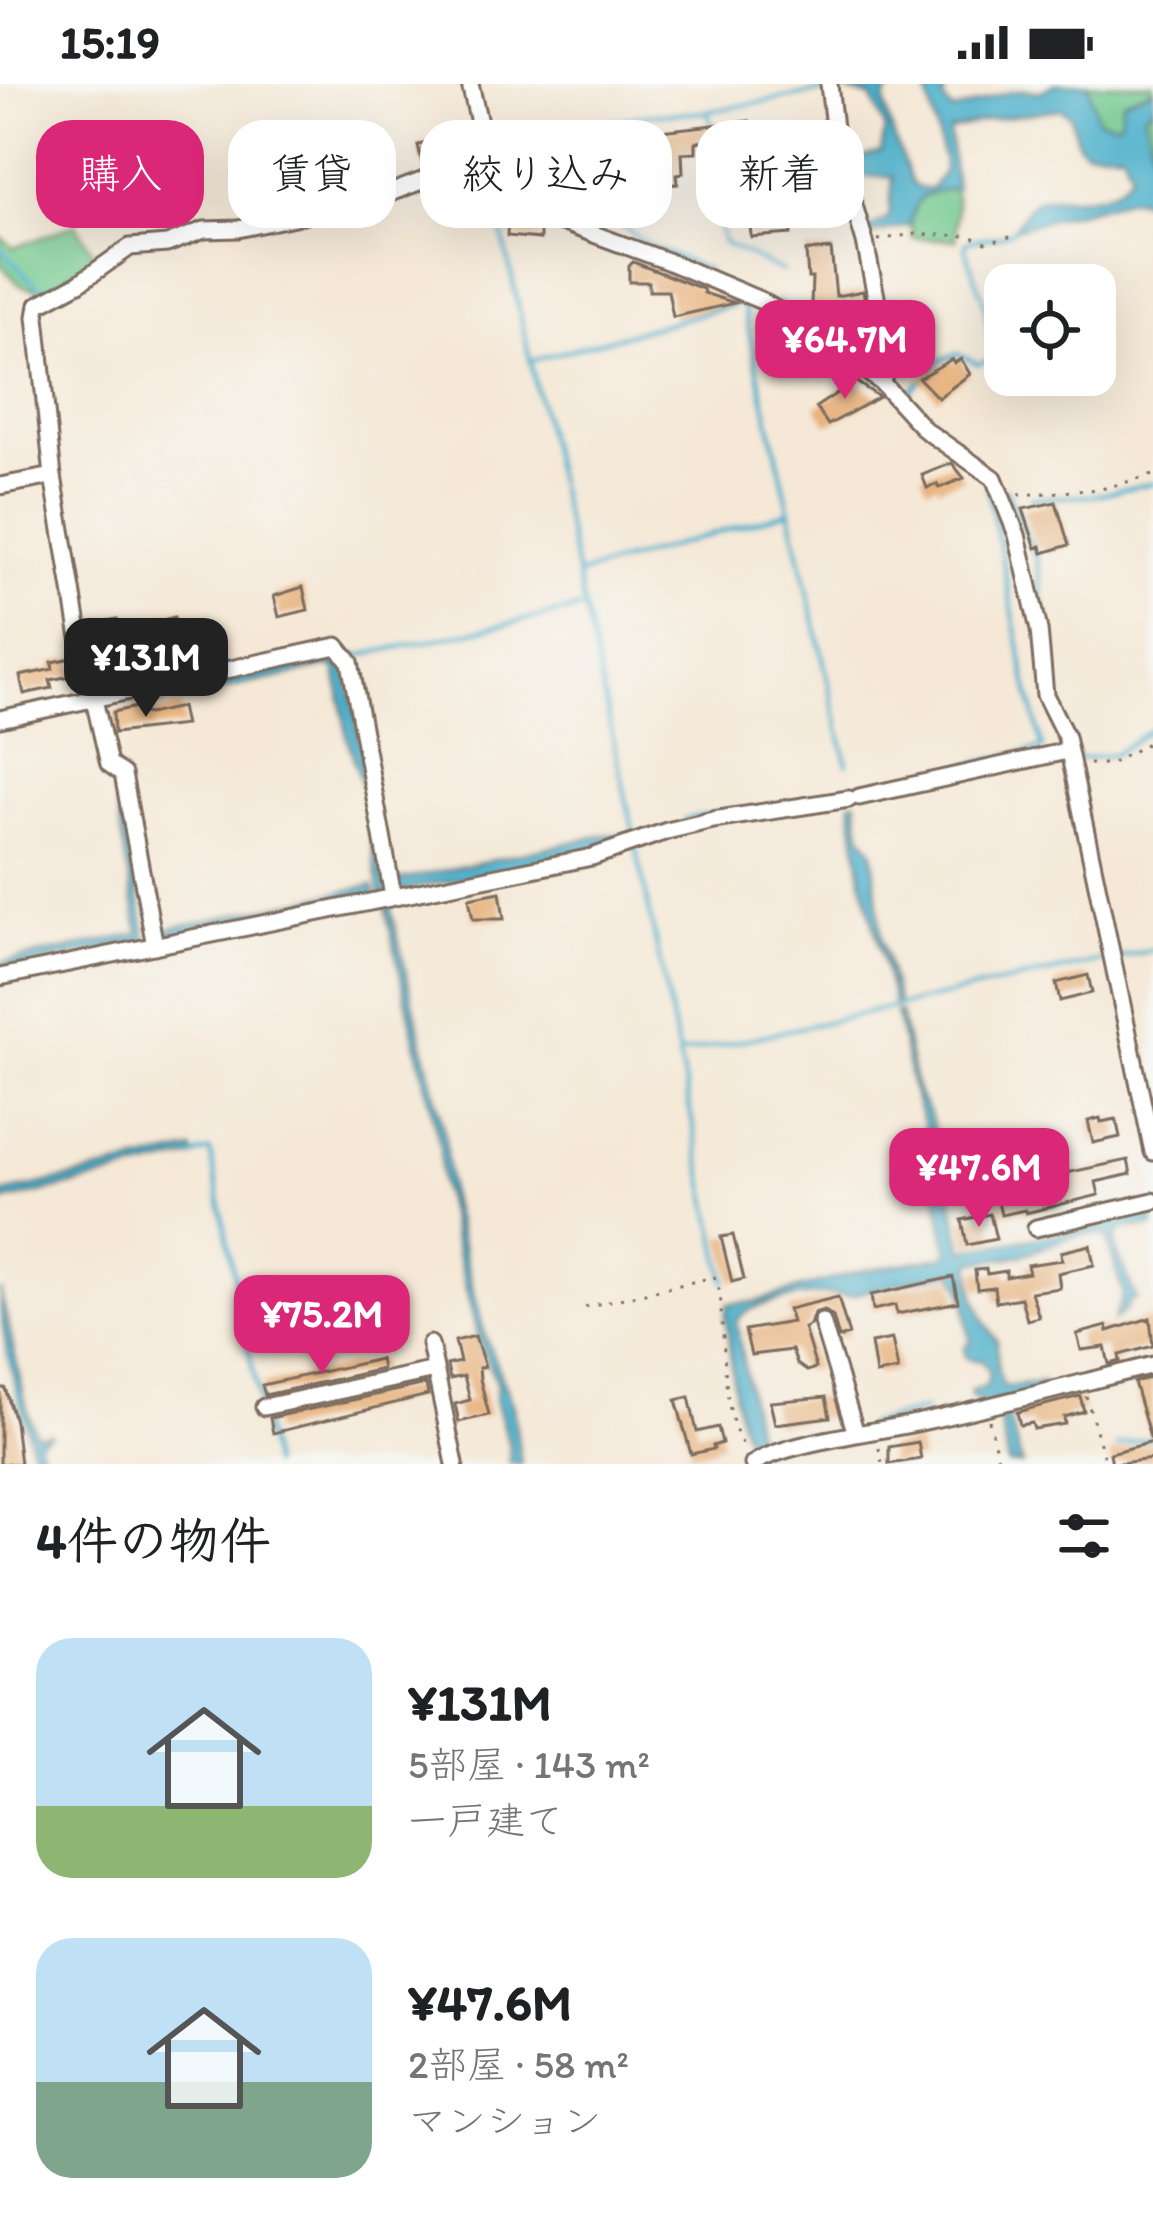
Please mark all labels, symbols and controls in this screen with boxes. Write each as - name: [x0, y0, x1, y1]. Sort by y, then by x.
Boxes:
- text: 15:19: [60, 15, 160, 69]
- chip: 購入: [36, 120, 204, 228]
- chip: 賃貸: [228, 120, 396, 228]
- chip: 絞り込み: [420, 120, 672, 228]
- chip: 新着: [696, 120, 864, 228]
- map controls: [984, 264, 1116, 396]
- button: locate: [984, 264, 1116, 396]
- pin: ¥64.7M: [747, 300, 943, 402]
- text: ¥64.7M: [782, 315, 908, 362]
- pin: ¥131M: [62, 618, 230, 720]
- text: ¥131M: [91, 633, 201, 680]
- pin: ¥47.6M: [881, 1128, 1077, 1230]
- text: ¥47.6M: [916, 1143, 1042, 1190]
- pin: ¥75.2M: [224, 1275, 420, 1377]
- text: ¥75.2M: [261, 1290, 383, 1337]
- icon: filters: [1051, 1503, 1117, 1569]
- text: 4件の物件: [36, 1510, 271, 1571]
- text: ¥131M: [408, 1672, 552, 1733]
- icon: home: [132, 1686, 276, 1830]
- text: 5部屋 · 143 m²: [408, 1741, 650, 1788]
- text: 一戸建て: [408, 1797, 564, 1844]
- text: ¥47.6M: [408, 1972, 572, 2033]
- icon: home: [132, 1986, 276, 2130]
- text: 2部屋 · 58 m²: [408, 2041, 629, 2088]
- text: マンション: [408, 2097, 601, 2144]

